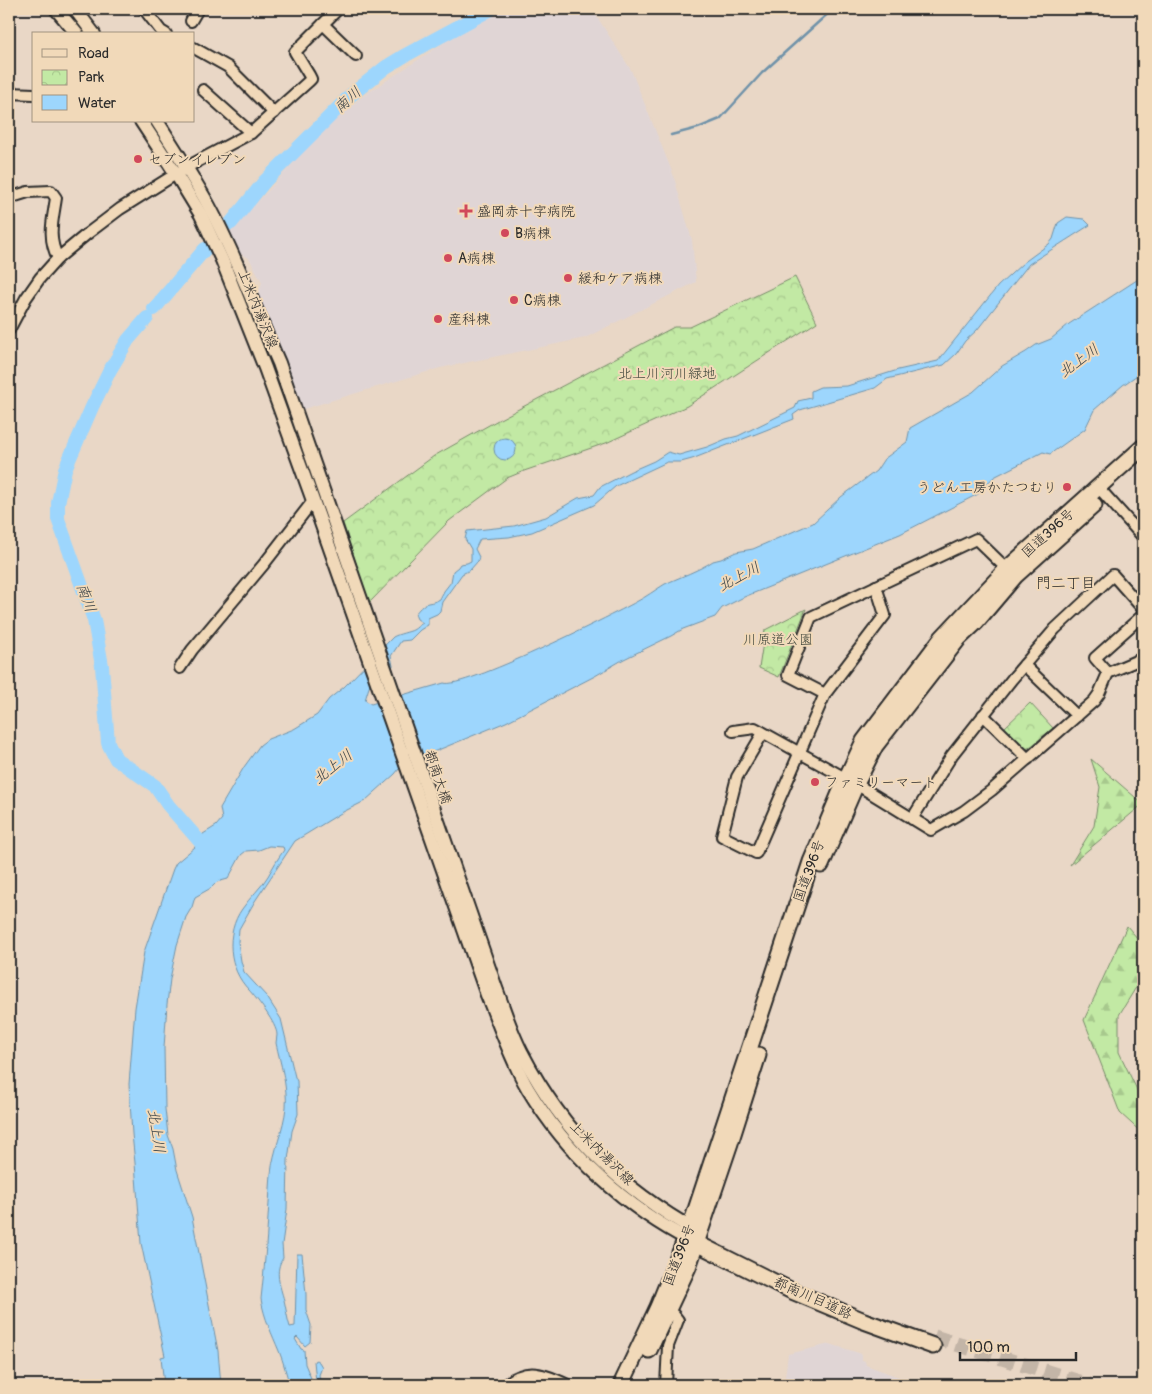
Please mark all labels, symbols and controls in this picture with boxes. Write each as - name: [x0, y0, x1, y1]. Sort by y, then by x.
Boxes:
- legend: [32, 32, 195, 122]
- text: Road: [78, 44, 109, 63]
- text: Park: [78, 68, 105, 87]
- water label: 南川: [330, 83, 366, 117]
- text: Water: [78, 94, 117, 113]
- place label: セブンイレブン: [148, 151, 246, 168]
- marker: セブンイレブン: [132, 153, 144, 165]
- place label: 盛岡赤十字病院: [477, 203, 575, 220]
- marker: 盛岡赤十字病院: [459, 204, 473, 218]
- place label: B病棟: [515, 225, 552, 242]
- marker: B病棟: [499, 227, 511, 239]
- place label: A病棟: [458, 250, 496, 267]
- marker: A病棟: [442, 252, 454, 264]
- street label: 上米内湯沢線: [234, 267, 282, 351]
- place label: 緩和ケア病棟: [578, 270, 663, 287]
- marker: 緩和ケア病棟: [562, 272, 574, 284]
- place label: C病棟: [524, 292, 562, 309]
- marker: C病棟: [508, 294, 520, 306]
- place label: 産科棟: [448, 311, 491, 328]
- marker: 産科棟: [432, 313, 444, 325]
- water label: 北上川: [1055, 340, 1103, 382]
- park label: 北上川河川緑地: [618, 365, 716, 382]
- place label: うどん工房かたつむり: [917, 479, 1057, 496]
- marker: うどん工房かたつむり: [1061, 481, 1073, 493]
- street label: 国道396号: [1018, 505, 1078, 561]
- water label: 北上川: [715, 558, 763, 596]
- district label: 門二丁目: [1036, 574, 1096, 593]
- water label: 南川: [72, 581, 100, 615]
- park label: 川原道公園: [743, 631, 813, 648]
- water label: 北上川: [309, 746, 357, 788]
- street label: 都南大橋: [421, 748, 455, 806]
- place label: ファミリーマート: [825, 774, 937, 791]
- marker: ファミリーマート: [809, 776, 821, 788]
- street label: 国道396号: [790, 837, 828, 905]
- water label: 北上川: [143, 1107, 169, 1155]
- street label: 上米内湯沢線: [566, 1117, 638, 1189]
- street label: 国道396号: [659, 1222, 699, 1288]
- street label: 都南川目道路: [771, 1273, 855, 1323]
- scale bar: [960, 1329, 1076, 1361]
- text: 100 m: [967, 1338, 1010, 1357]

